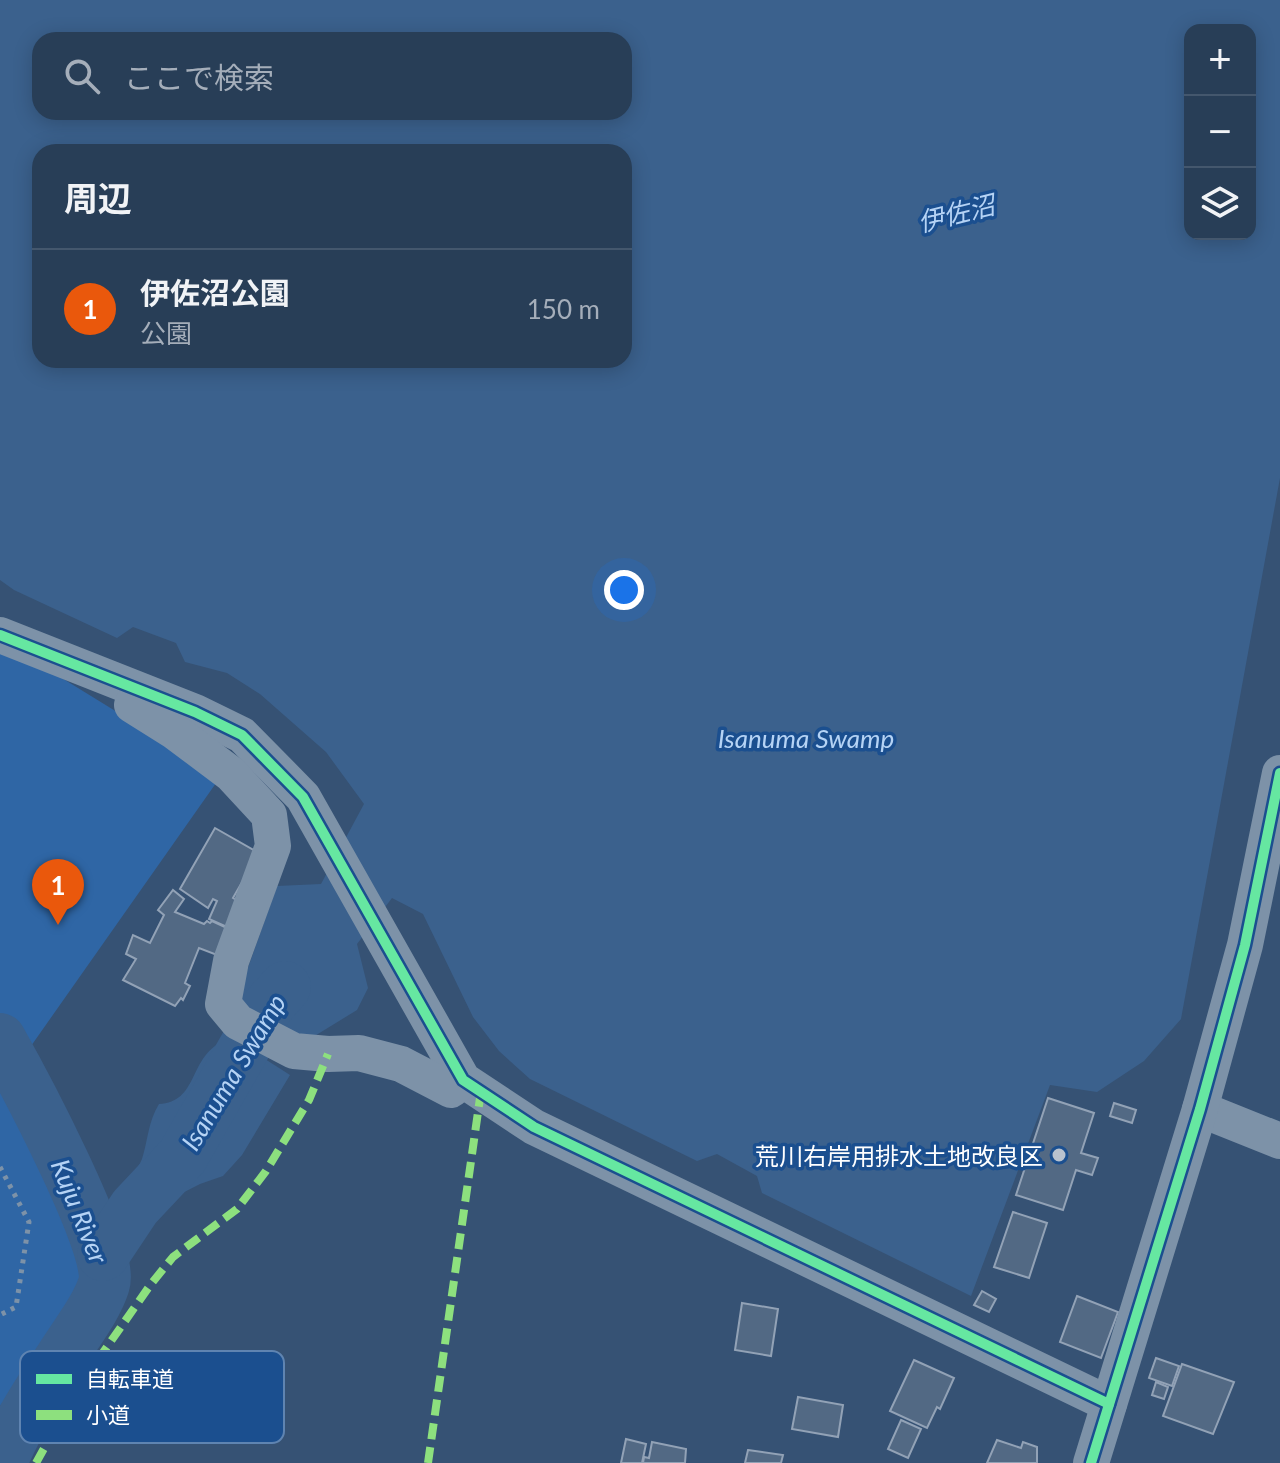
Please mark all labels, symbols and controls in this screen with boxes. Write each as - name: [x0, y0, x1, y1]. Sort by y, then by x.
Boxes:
- map controls: [1184, 24, 1256, 240]
- button: +: [1184, 24, 1256, 96]
- search box: [32, 32, 632, 120]
- icon: search: [60, 54, 104, 98]
- text: ここで検索: [124, 59, 274, 95]
- button: −: [1184, 96, 1256, 168]
- button: layers: [1184, 168, 1256, 240]
- text: 周辺: [64, 177, 132, 218]
- water label: 伊佐沼: [914, 187, 1002, 238]
- text: 伊佐沼公園: [140, 274, 290, 310]
- text: 1: [82, 293, 98, 325]
- text: 150 m: [527, 293, 600, 325]
- text: 公園: [140, 317, 192, 349]
- your location: [604, 570, 644, 610]
- water label: Isanuma Swamp: [718, 722, 894, 754]
- pin: 1: [32, 859, 84, 925]
- water label: Isanuma Swamp: [174, 988, 292, 1156]
- place label: 荒川右岸用排水土地改良区: [755, 1141, 1043, 1170]
- marker: 荒川右岸用排水土地改良区: [1050, 1146, 1068, 1164]
- water label: Kuju River: [45, 1154, 116, 1269]
- legend: [20, 1351, 284, 1443]
- text: 自転車道: [86, 1365, 174, 1392]
- text: 小道: [86, 1401, 130, 1428]

